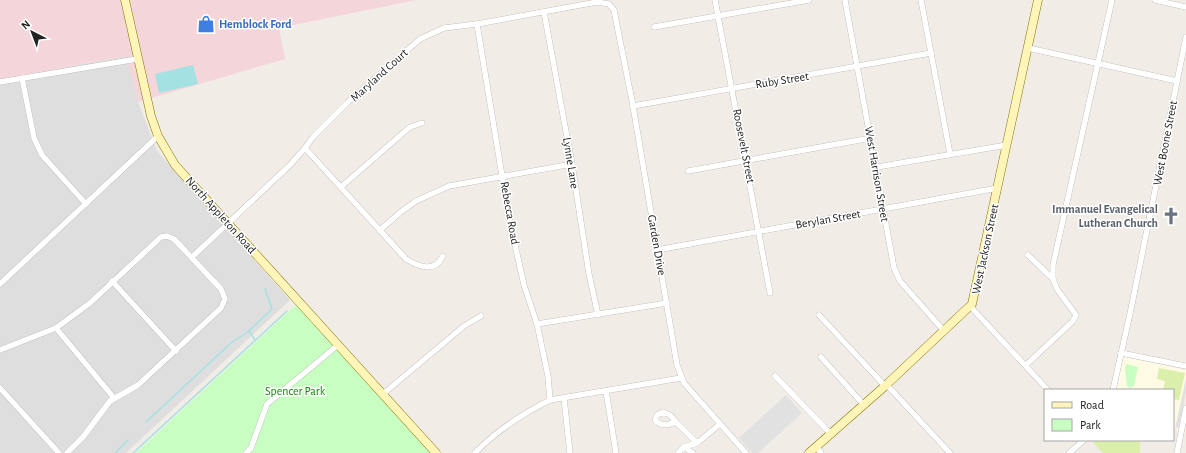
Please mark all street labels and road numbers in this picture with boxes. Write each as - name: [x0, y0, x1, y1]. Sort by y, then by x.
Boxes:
- street label: Maryland Court: [348, 46, 411, 104]
- street label: Ruby Street: [754, 70, 810, 91]
- street label: West Boone Street: [1151, 100, 1179, 186]
- street label: Roosevelt Street: [731, 108, 757, 184]
- street label: West Harrison Street: [863, 125, 891, 223]
- street label: Lynne Lane: [560, 137, 581, 190]
- street label: North Appleton Road: [184, 174, 258, 256]
- street label: Rebecca Road: [499, 180, 521, 246]
- street label: West Jackson Street: [970, 203, 1000, 295]
- street label: Berylan Street: [795, 207, 862, 232]
- street label: Garden Drive: [646, 214, 668, 276]

